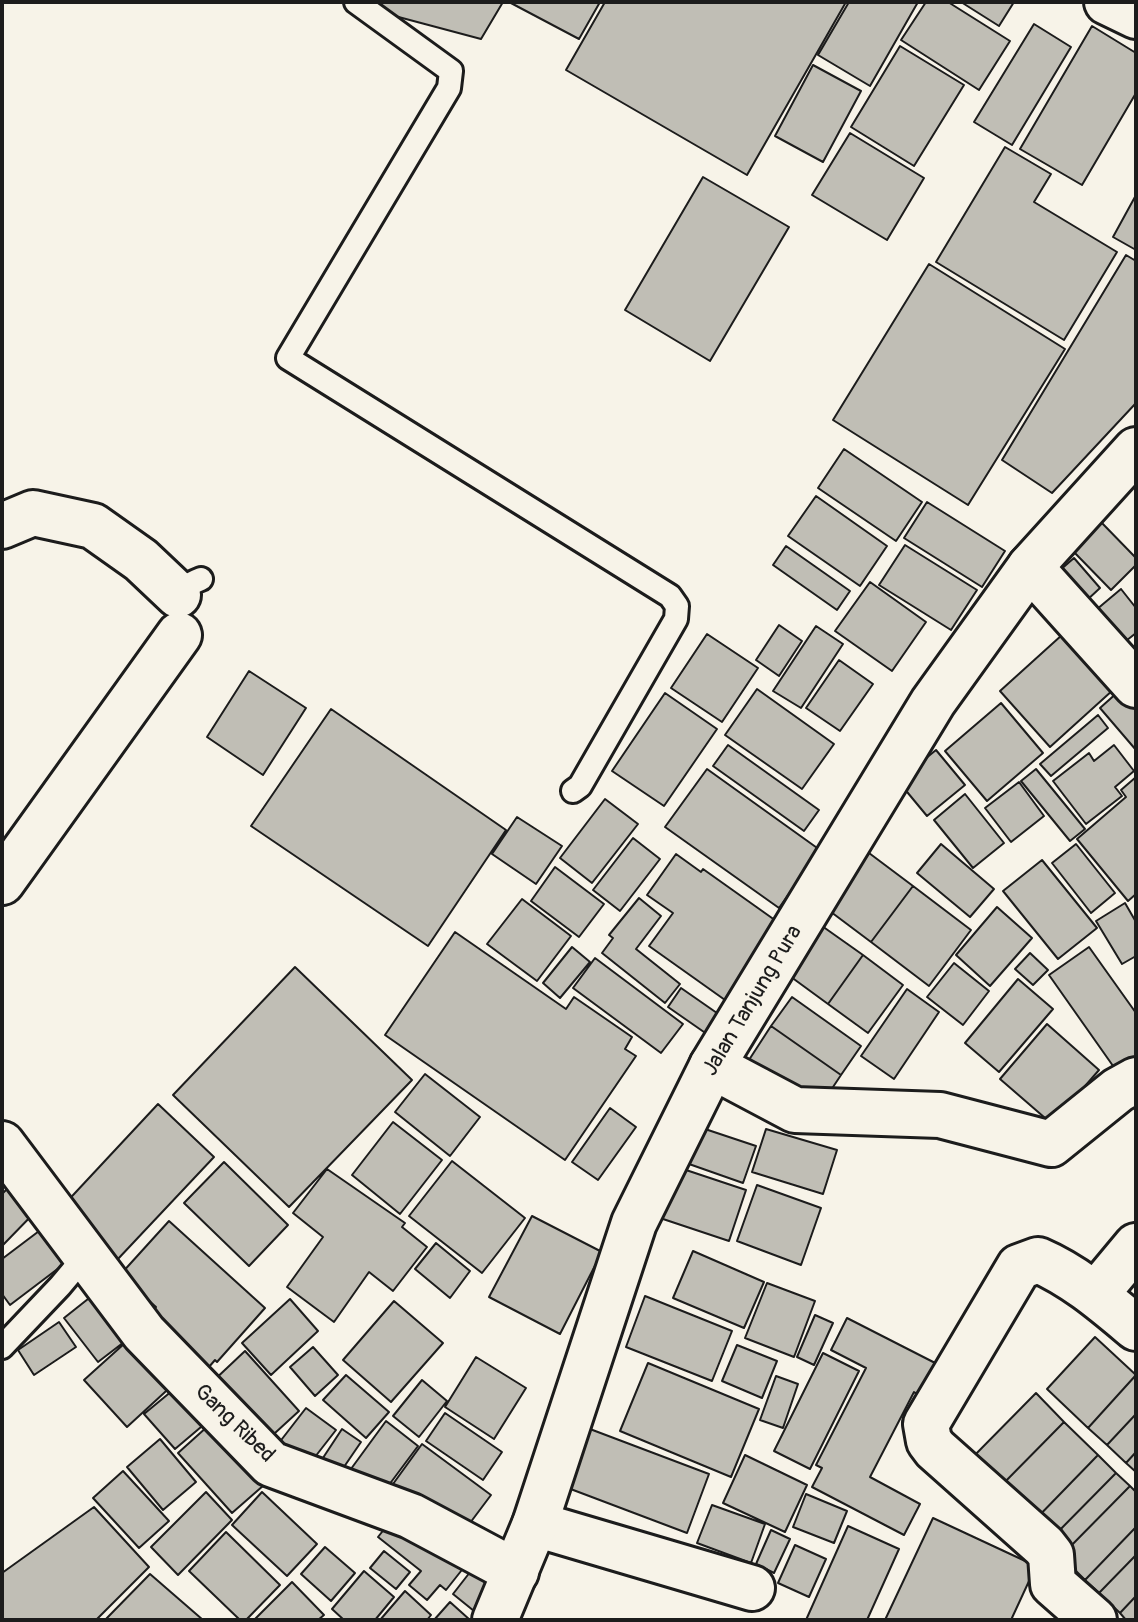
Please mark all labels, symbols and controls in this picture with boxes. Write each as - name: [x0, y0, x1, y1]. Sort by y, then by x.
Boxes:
- street label: Jalan Tanjung Pura: [698, 921, 808, 1081]
- street label: Gang Ribed: [188, 1379, 280, 1469]

